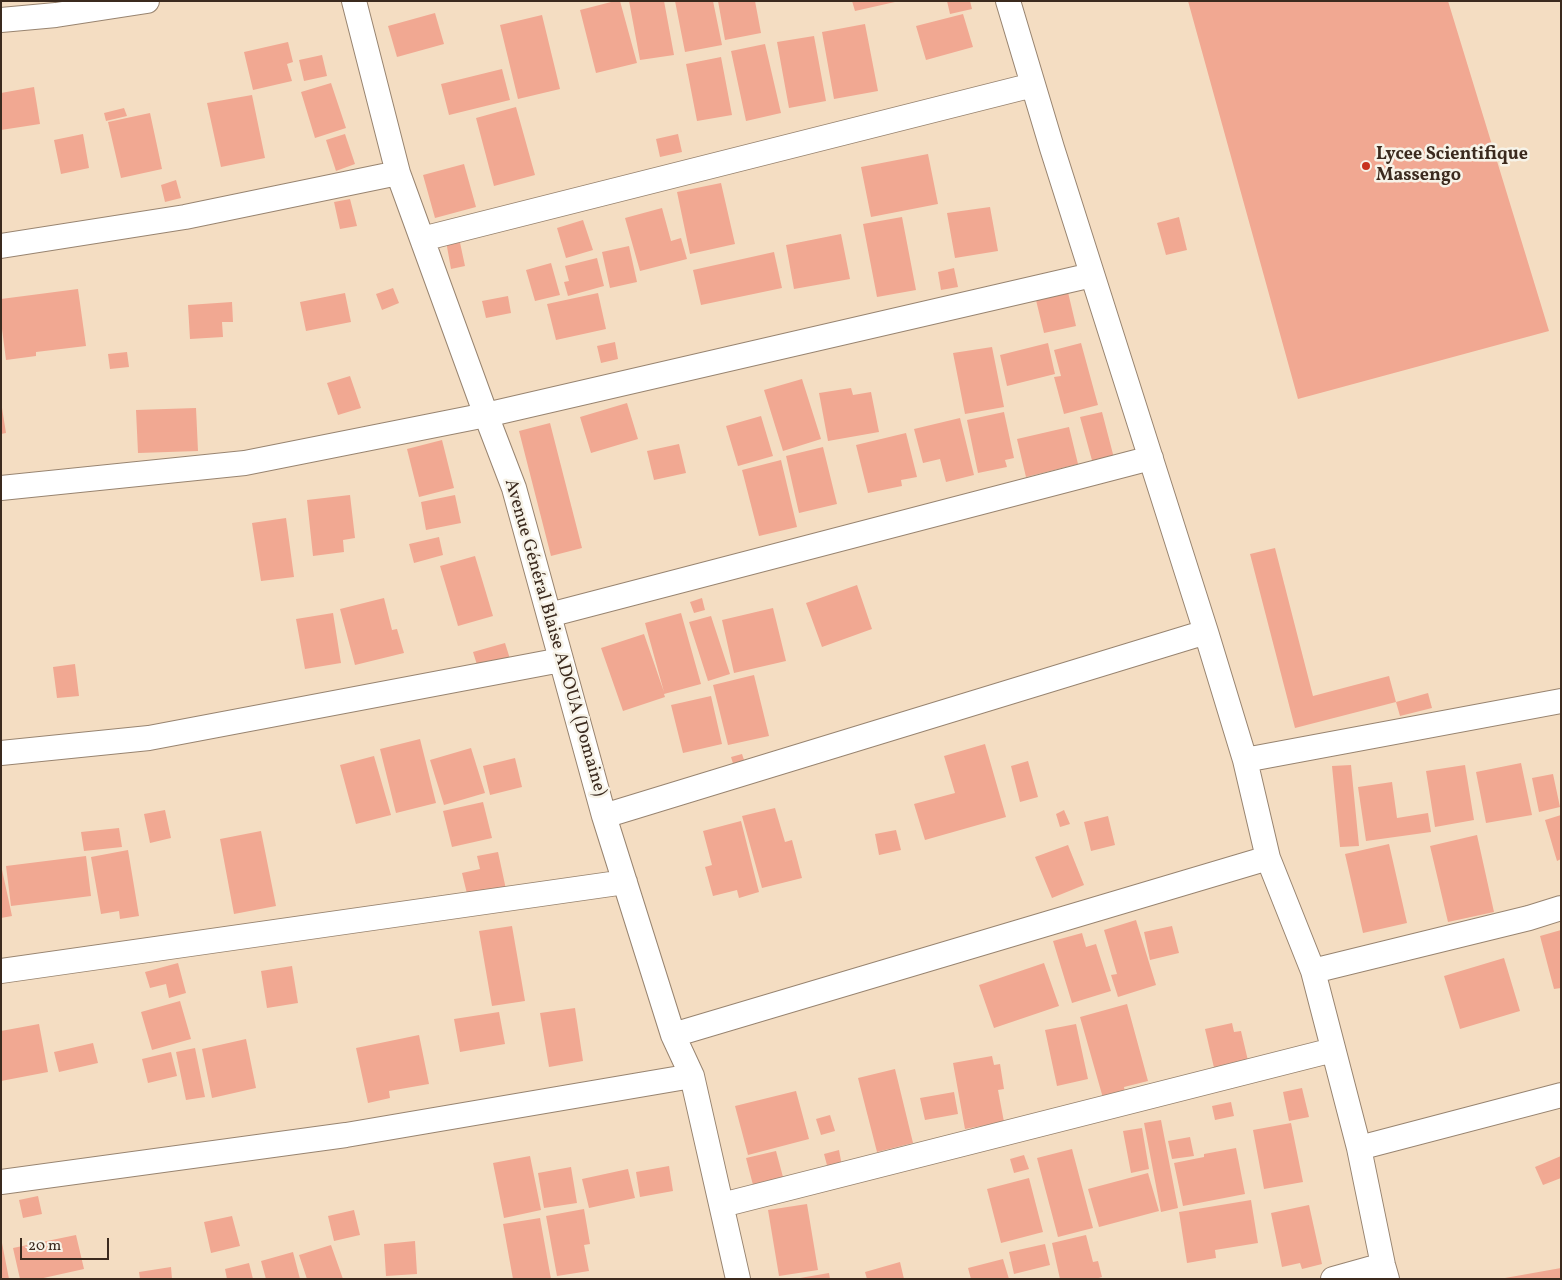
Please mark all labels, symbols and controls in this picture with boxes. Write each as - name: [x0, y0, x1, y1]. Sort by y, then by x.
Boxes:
- place label: Lycee Scientifique Massengo: [1376, 145, 1528, 188]
- marker: Lycee Scientifique Massengo: [1360, 160, 1372, 172]
- street label: Avenue Général Blaise ADOUA (Domaine): [498, 477, 610, 799]
- scale bar: [22, 1228, 111, 1260]
- text: 20 m: [28, 1236, 61, 1257]

